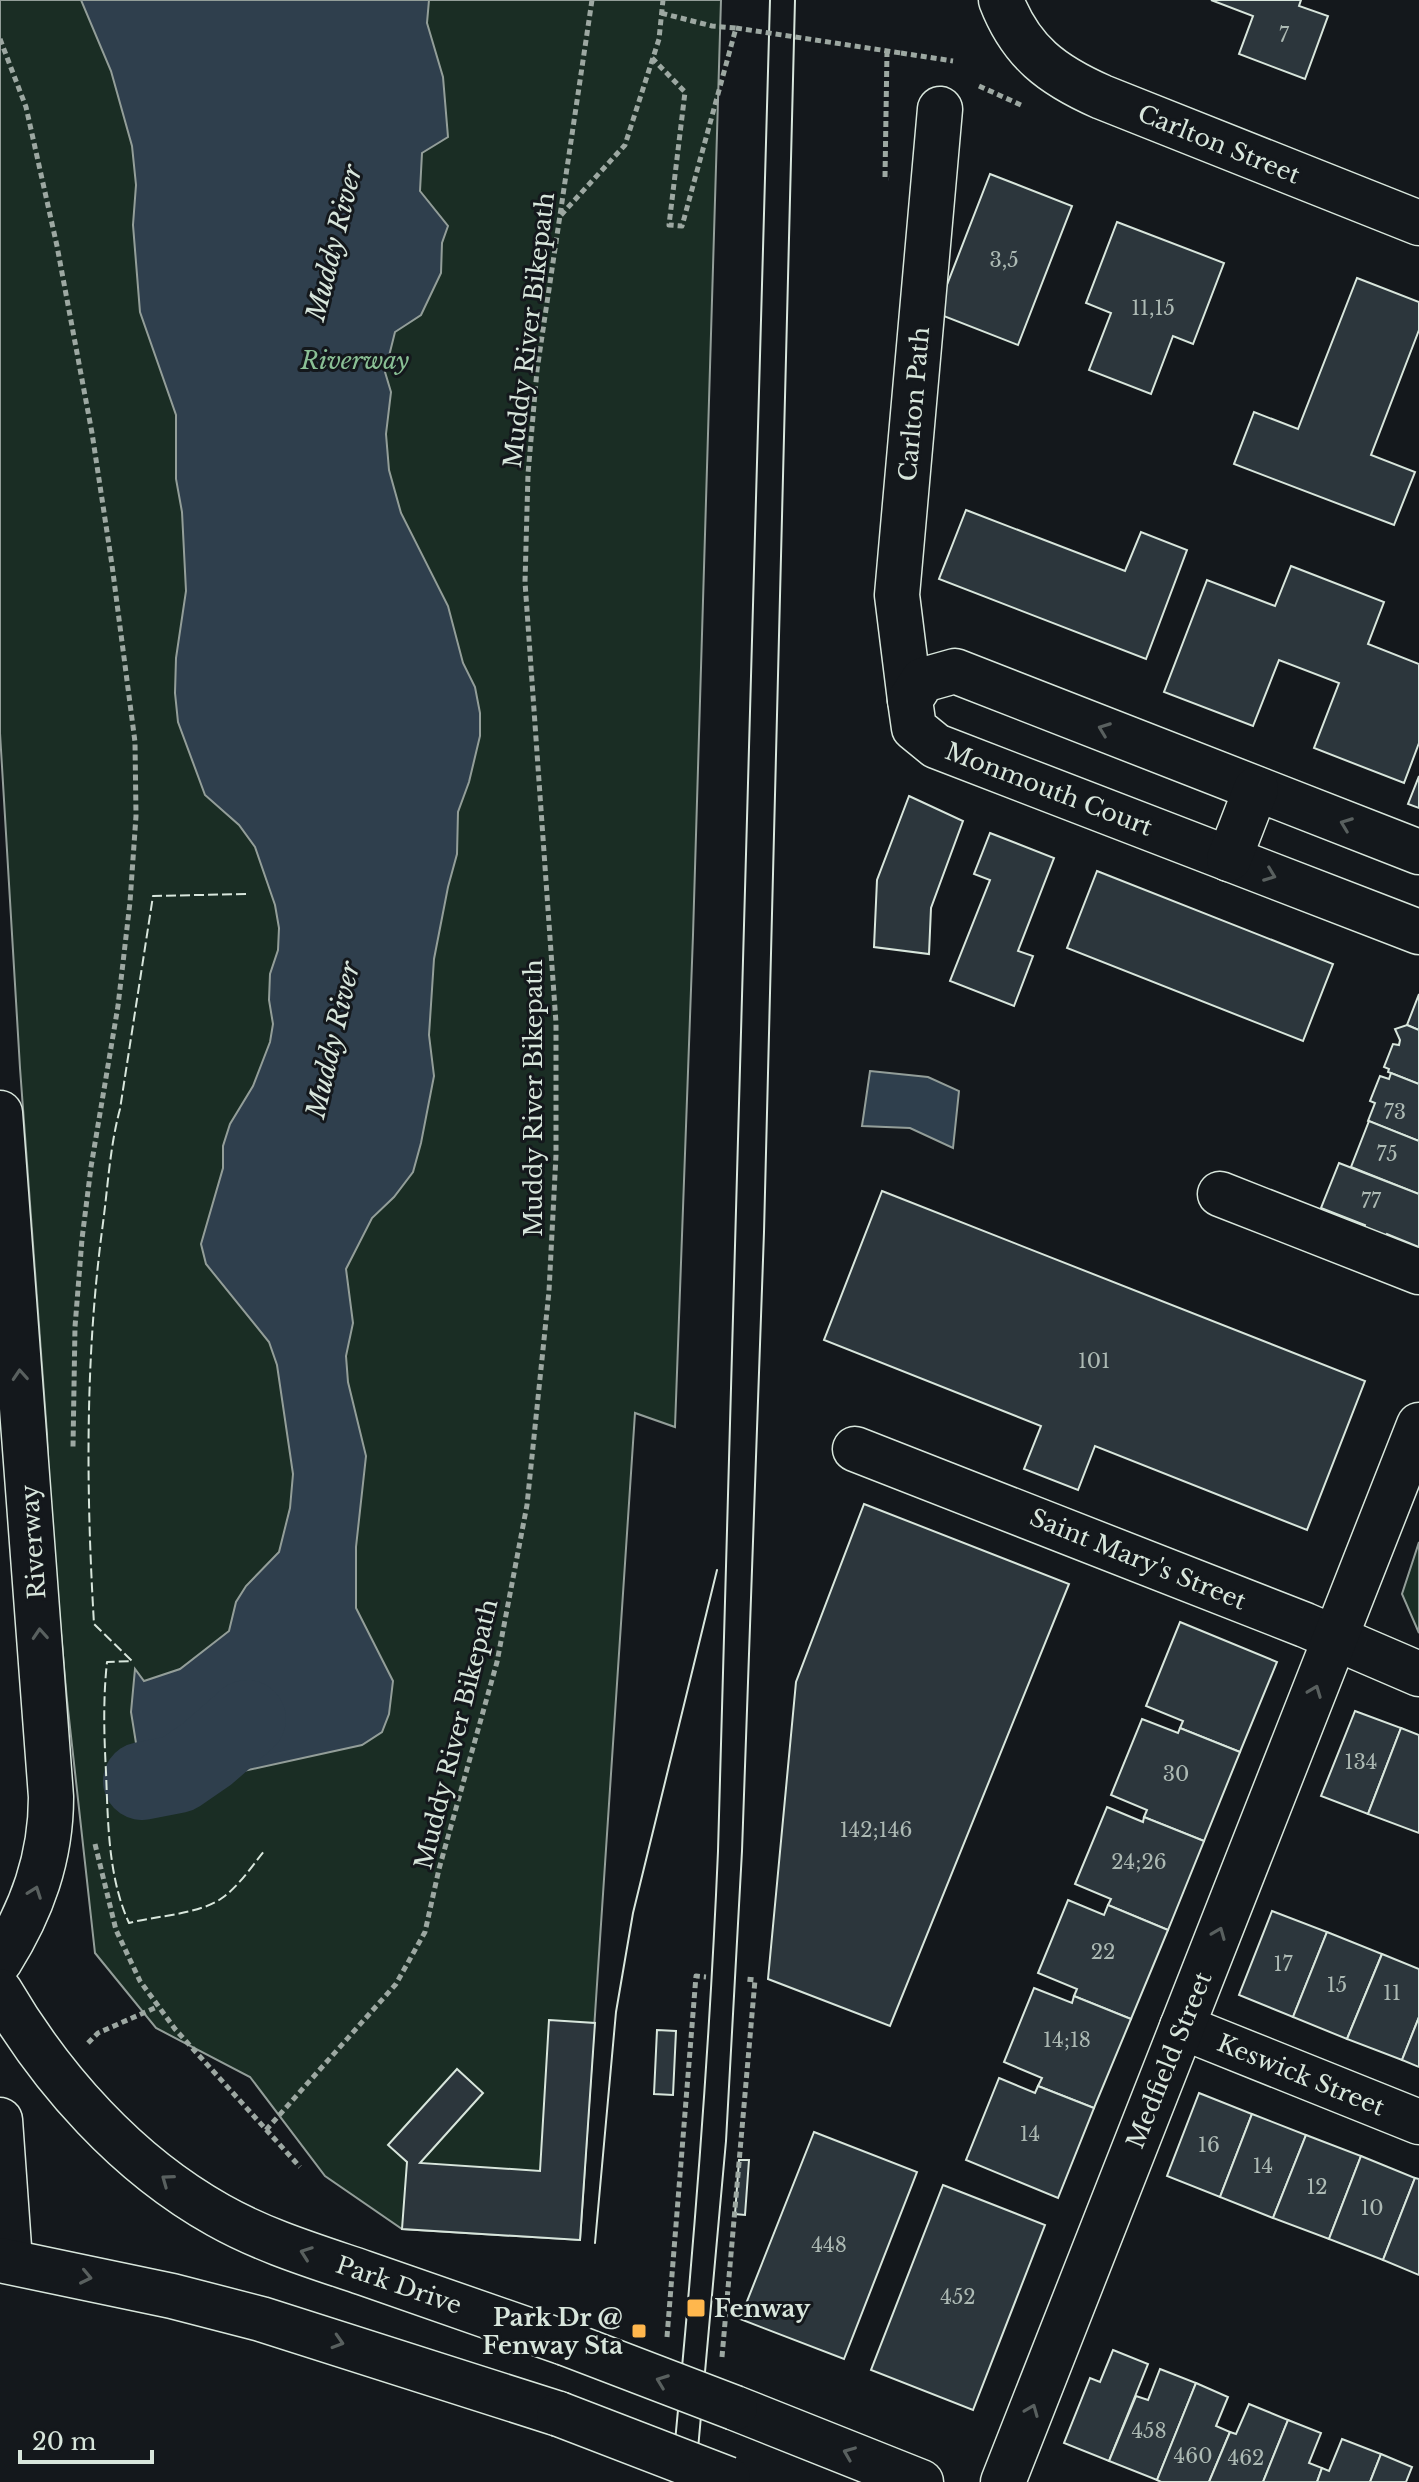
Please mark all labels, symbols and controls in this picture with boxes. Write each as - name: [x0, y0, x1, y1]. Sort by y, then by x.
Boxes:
- house number: 7: [1279, 23, 1290, 47]
- street label: Carlton Street: [1134, 98, 1304, 190]
- water label: Muddy River: [299, 161, 369, 325]
- street label: Muddy River Bikepath: [498, 191, 560, 469]
- house number: 3,5: [989, 248, 1019, 272]
- house number: 11,15: [1131, 296, 1175, 320]
- street label: Carlton Path: [893, 325, 935, 483]
- park label: Riverway: [300, 346, 410, 375]
- one-way arrow: [1098, 722, 1112, 739]
- street label: Monmouth Court: [941, 736, 1157, 842]
- one-way arrow: [1340, 817, 1354, 834]
- one-way arrow: [1262, 865, 1276, 882]
- water label: Muddy River: [299, 958, 367, 1122]
- street label: Muddy River Bikepath: [519, 959, 548, 1237]
- house number: 73: [1384, 1100, 1406, 1124]
- house number: 75: [1376, 1142, 1398, 1166]
- house number: 77: [1361, 1189, 1382, 1213]
- house number: 101: [1078, 1349, 1110, 1373]
- one-way arrow: [12, 1368, 29, 1381]
- street label: Riverway: [14, 1483, 51, 1600]
- street label: Saint Mary's Street: [1026, 1502, 1250, 1616]
- street label: Muddy River Bikepath: [408, 1596, 504, 1872]
- one-way arrow: [32, 1628, 49, 1641]
- one-way arrow: [1305, 1685, 1322, 1699]
- house number: 134: [1345, 1750, 1377, 1774]
- house number: 30: [1163, 1762, 1189, 1786]
- house number: 142;146: [840, 1818, 912, 1842]
- house number: 24;26: [1111, 1850, 1167, 1874]
- one-way arrow: [26, 1886, 42, 1900]
- one-way arrow: [1209, 1927, 1226, 1941]
- house number: 22: [1091, 1940, 1115, 1964]
- house number: 17: [1274, 1952, 1293, 1976]
- street label: Medfield Street: [1120, 1967, 1218, 2153]
- house number: 15: [1327, 1973, 1347, 1997]
- house number: 11: [1383, 1981, 1401, 2005]
- house number: 14;18: [1043, 2028, 1091, 2052]
- street label: Keswick Street: [1213, 2028, 1389, 2122]
- house number: 14: [1020, 2122, 1040, 2146]
- house number: 16: [1198, 2133, 1220, 2157]
- house number: 14: [1253, 2154, 1273, 2178]
- one-way arrow: [161, 2175, 175, 2190]
- house number: 12: [1306, 2175, 1328, 2199]
- house number: 10: [1360, 2196, 1384, 2220]
- house number: 448: [811, 2233, 847, 2257]
- one-way arrow: [300, 2246, 314, 2263]
- street label: Park Drive: [332, 2250, 466, 2320]
- one-way arrow: [79, 2268, 92, 2285]
- house number: 452: [940, 2285, 976, 2309]
- place label: Fenway: [714, 2294, 811, 2323]
- marker: Fenway: [685, 2297, 707, 2319]
- place label: Park Dr @ Fenway Sta: [482, 2303, 623, 2360]
- marker: Park Dr @ Fenway Sta: [630, 2322, 648, 2340]
- one-way arrow: [330, 2333, 344, 2349]
- one-way arrow: [656, 2374, 670, 2391]
- one-way arrow: [1022, 2404, 1039, 2418]
- scale bar: [20, 2414, 152, 2464]
- house number: 458: [1131, 2419, 1167, 2443]
- text: 20 m: [32, 2427, 97, 2456]
- house number: 460: [1174, 2444, 1212, 2468]
- one-way arrow: [843, 2446, 857, 2463]
- house number: 462: [1228, 2446, 1264, 2470]

